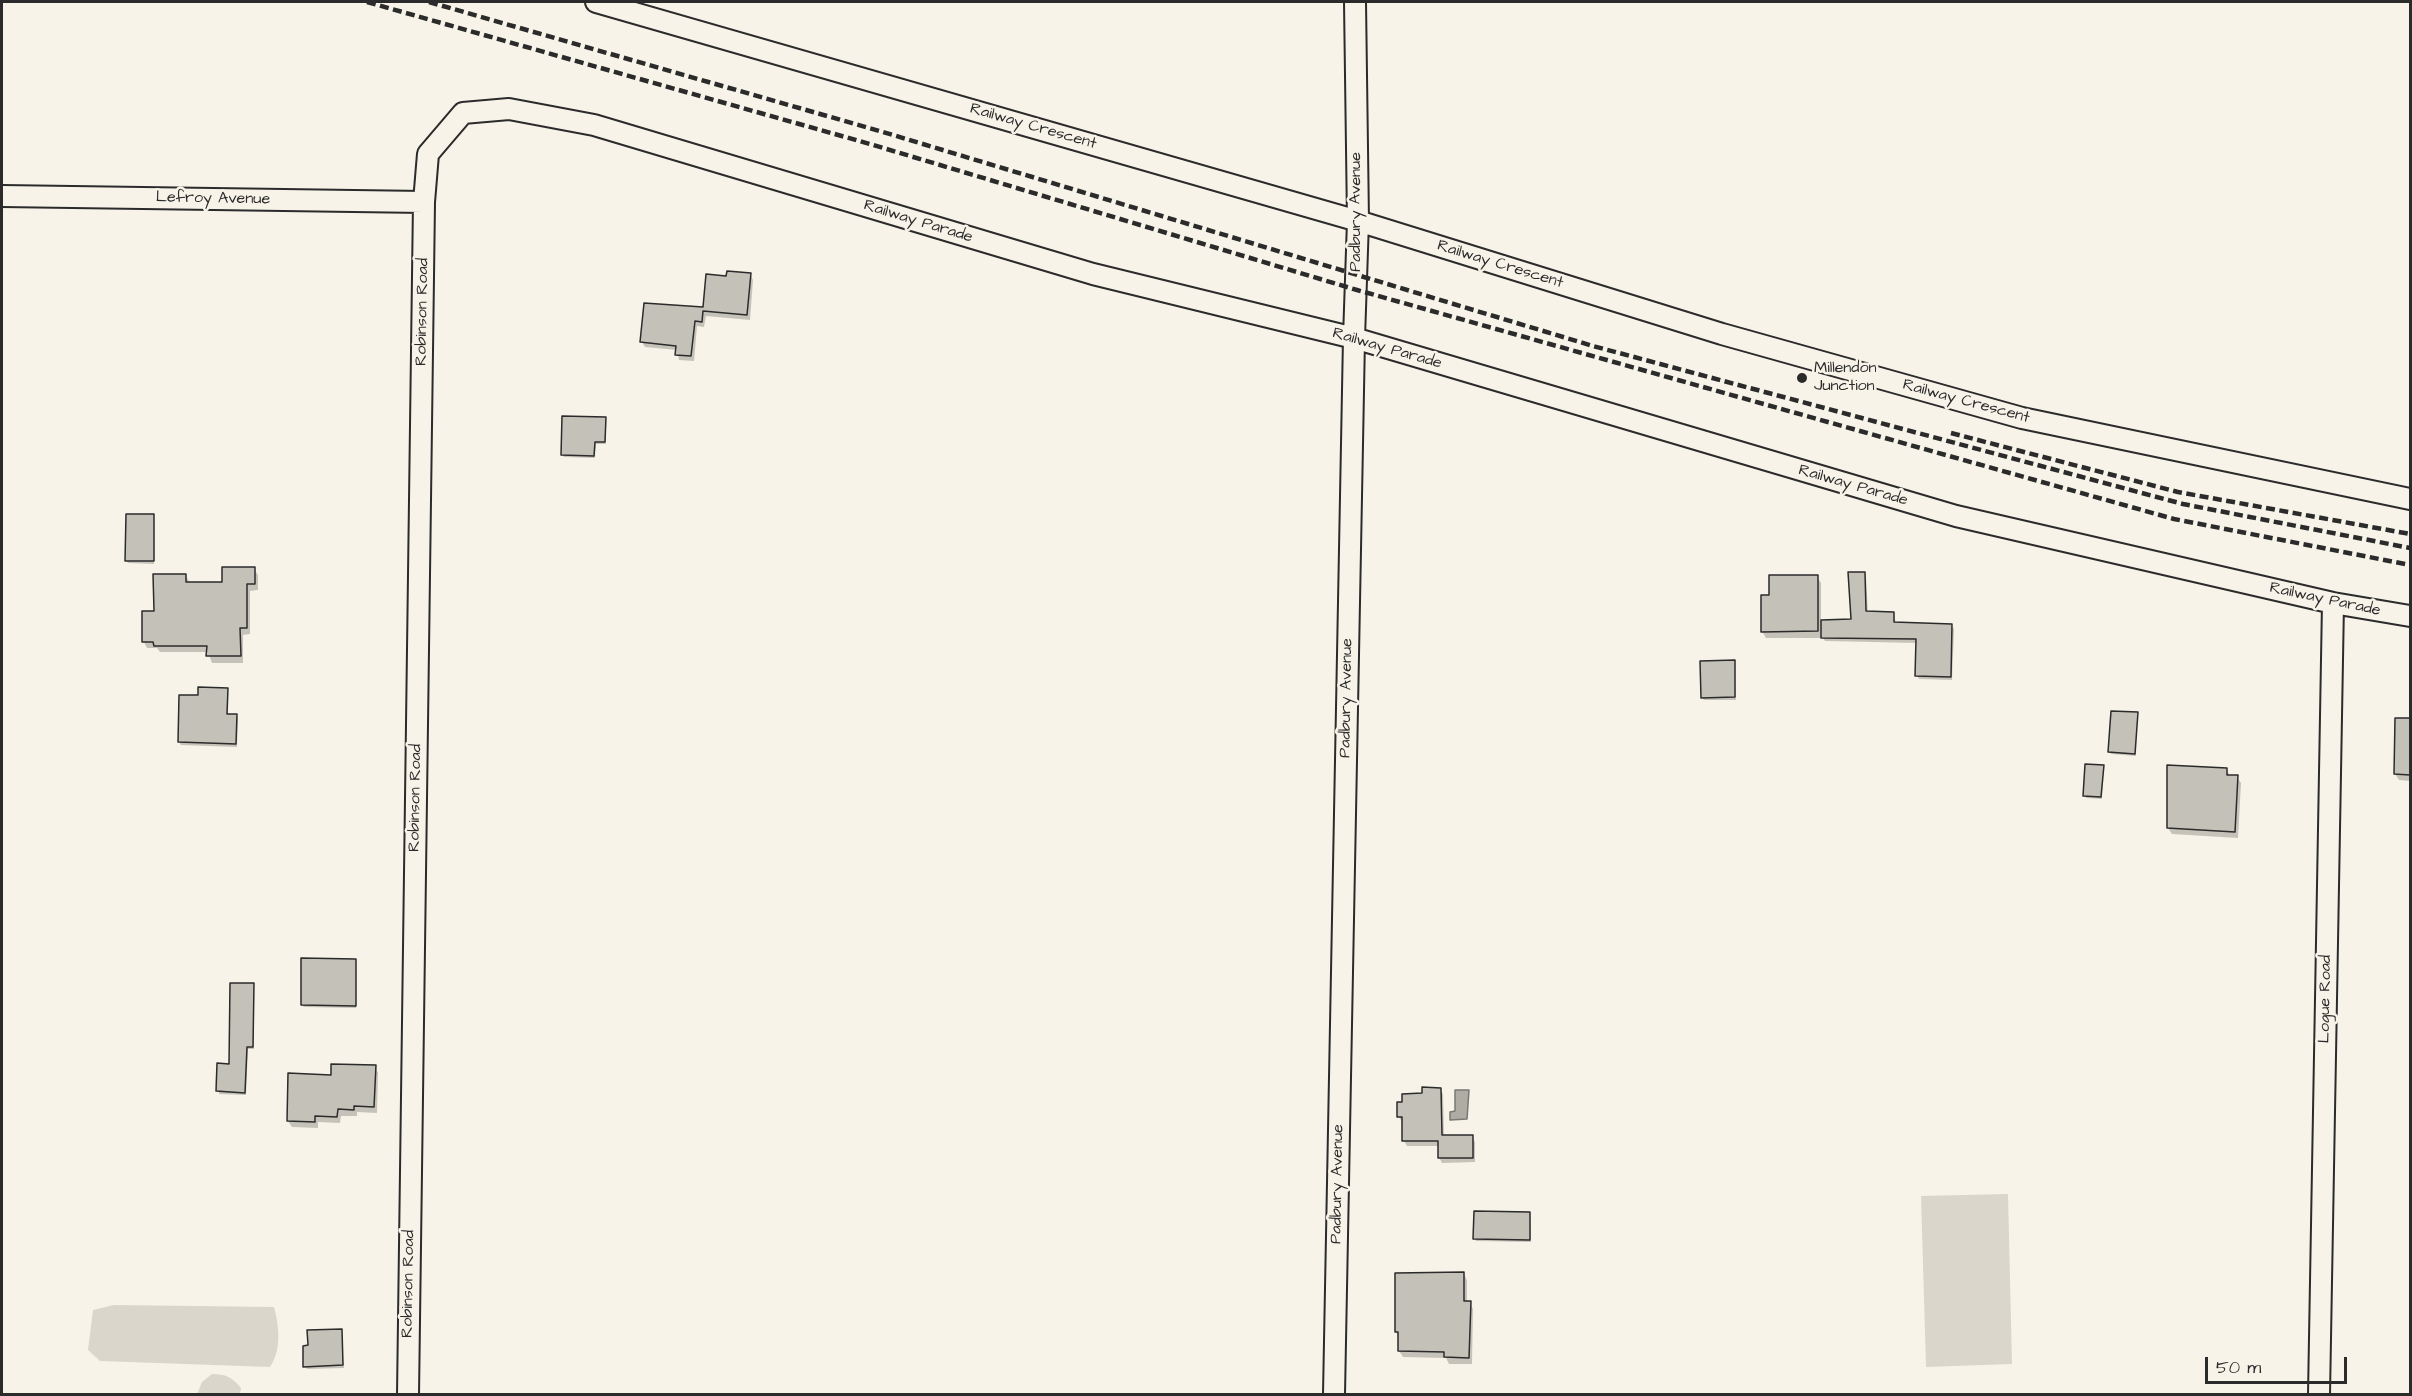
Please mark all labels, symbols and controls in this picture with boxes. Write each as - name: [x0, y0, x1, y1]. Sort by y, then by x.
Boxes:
- street label: Railway Crescent: [967, 100, 1099, 154]
- street label: Padbury Avenue: [1347, 152, 1367, 272]
- street label: Lefroy Avenue: [156, 188, 270, 210]
- street label: Railway Parade: [861, 196, 975, 248]
- street label: Railway Crescent: [1435, 237, 1565, 293]
- street label: Robinson Road: [412, 258, 434, 366]
- street label: Railway Parade: [1330, 324, 1444, 374]
- place label: Millendon Junction: [1814, 359, 1877, 397]
- marker: Millendon Junction: [1795, 371, 1809, 385]
- street label: Railway Crescent: [1900, 376, 2032, 428]
- street label: Railway Parade: [1796, 461, 1910, 511]
- street label: Railway Parade: [2268, 579, 2382, 621]
- street label: Padbury Avenue: [1336, 638, 1358, 758]
- street label: Robinson Road: [405, 744, 427, 852]
- street label: Logue Road: [2316, 955, 2336, 1043]
- street label: Padbury Avenue: [1327, 1124, 1349, 1244]
- street label: Robinson Road: [398, 1230, 420, 1338]
- scale bar: [2208, 1345, 2350, 1383]
- text: 50 m: [2216, 1355, 2261, 1380]

